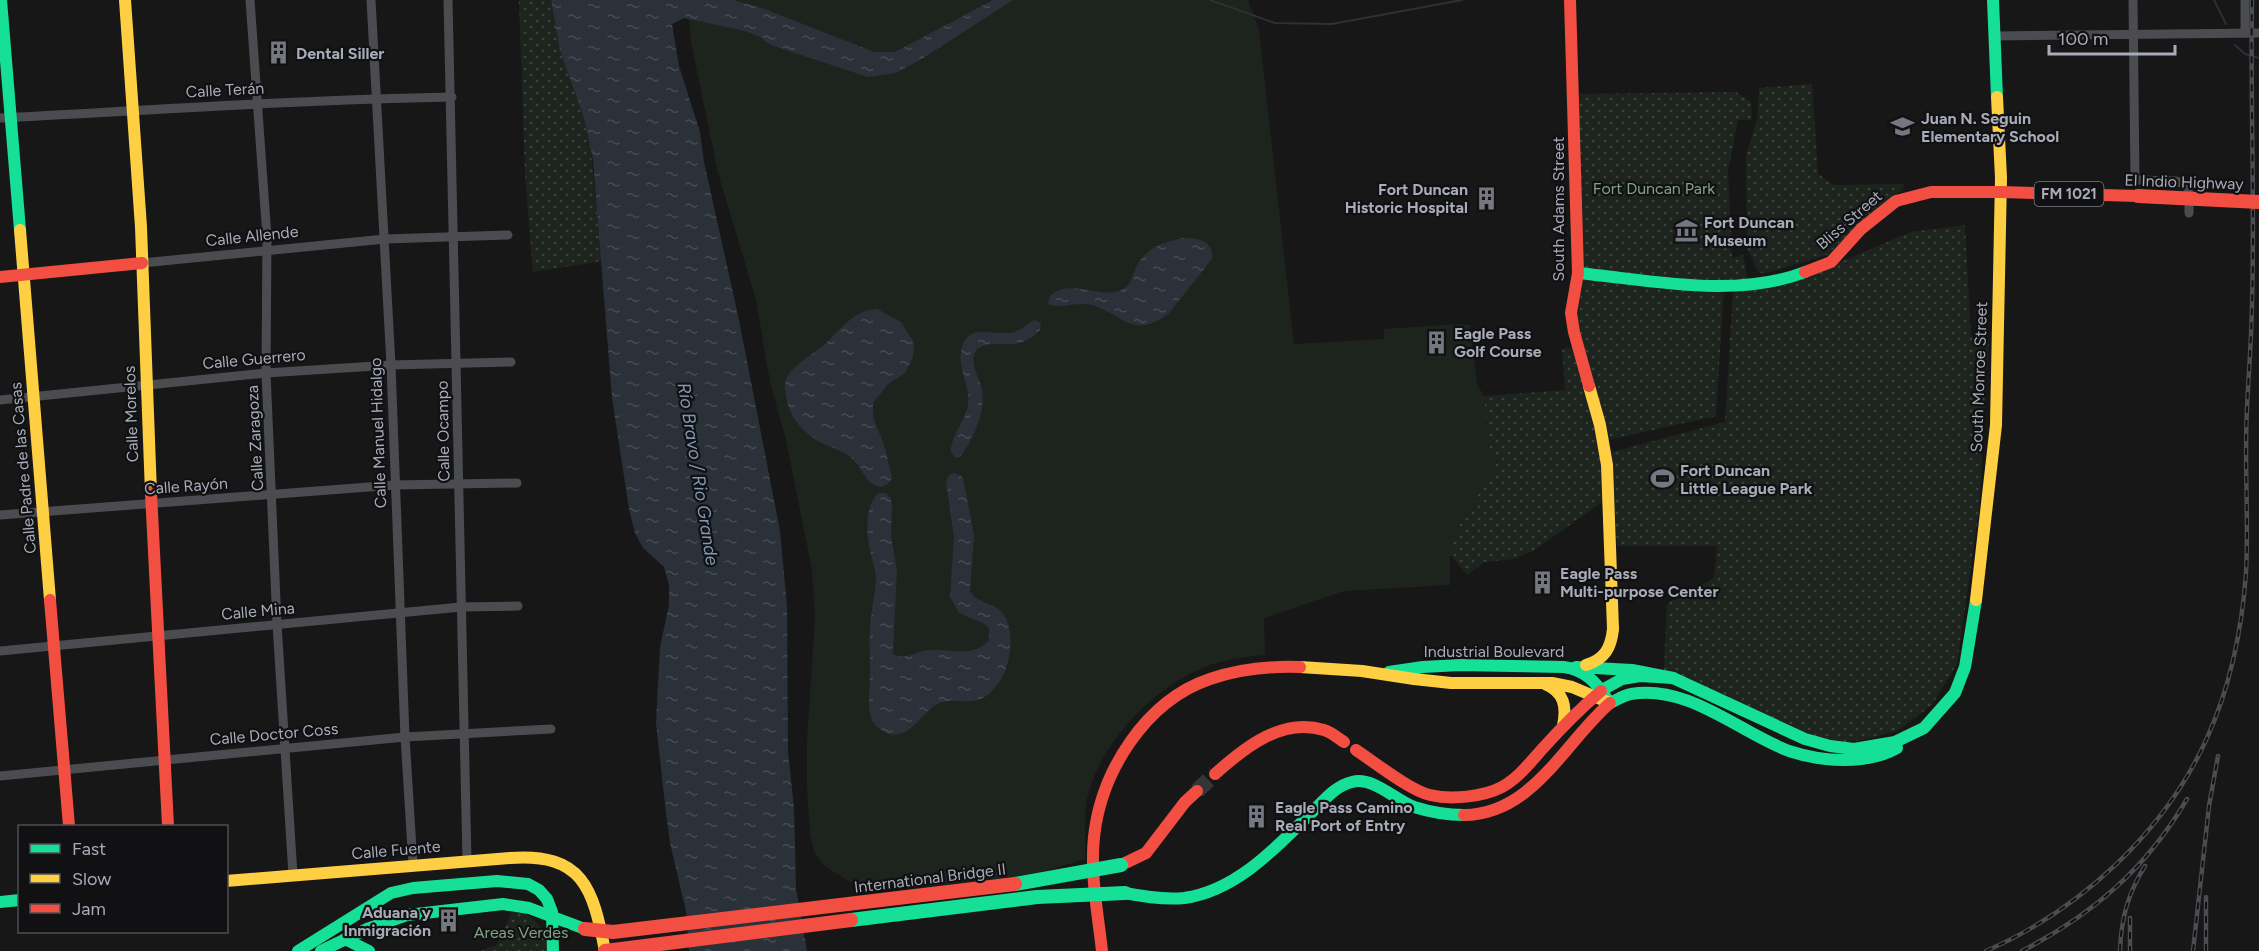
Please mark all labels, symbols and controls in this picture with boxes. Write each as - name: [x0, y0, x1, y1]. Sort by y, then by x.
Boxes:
- scale bar: [2049, 18, 2175, 56]
- text: 100 m: [2058, 28, 2108, 50]
- building icon: Dental Siller: [265, 40, 291, 66]
- place label: Dental Siller: [296, 44, 384, 63]
- street label: Calle Terán: [185, 78, 265, 102]
- place label: Juan N. Seguin Elementary School: [1921, 109, 2059, 146]
- school or university icon: Juan N. Seguin Elementary School: [1890, 114, 1916, 140]
- street label: South Adams Street: [1549, 136, 1568, 282]
- street label: El Indio Highway: [2124, 170, 2245, 194]
- park label: Fort Duncan Park: [1593, 179, 1715, 198]
- place label: Fort Duncan Historic Hospital: [1345, 180, 1468, 217]
- road number: FM 1021: [2034, 182, 2104, 206]
- building icon: Fort Duncan Historic Hospital: [1473, 185, 1499, 211]
- street label: Bliss Street: [1812, 186, 1886, 254]
- place label: Fort Duncan Museum: [1704, 213, 1794, 250]
- museum icon: Fort Duncan Museum: [1673, 218, 1699, 244]
- street label: Calle Allende: [205, 222, 300, 250]
- street label: South Monroe Street: [1967, 301, 1991, 453]
- place label: Eagle Pass Golf Course: [1454, 324, 1542, 361]
- building icon: Eagle Pass Golf Course: [1423, 329, 1449, 355]
- street label: Calle Guerrero: [202, 345, 306, 373]
- street label: Calle Manuel Hidalgo: [366, 357, 390, 509]
- street label: Calle Morelos: [120, 365, 142, 463]
- street label: Calle Ocampo: [433, 380, 453, 482]
- street label: Calle Padre de las Casas: [6, 381, 40, 555]
- water label: Río Bravo / Rio Grande: [673, 381, 723, 567]
- street label: Calle Zaragoza: [243, 385, 267, 491]
- place label: Fort Duncan Little League Park: [1680, 461, 1813, 498]
- sports icon: Fort Duncan Little League Park: [1649, 466, 1675, 492]
- street label: Calle Rayón: [143, 474, 229, 498]
- place label: Eagle Pass Multi-purpose Center: [1560, 564, 1718, 601]
- building icon: Eagle Pass Multi-purpose Center: [1529, 569, 1555, 595]
- street label: Calle Mina: [220, 598, 296, 624]
- street label: Industrial Boulevard: [1424, 642, 1564, 661]
- street label: Calle Doctor Coss: [209, 719, 339, 749]
- place label: Eagle Pass Camino Real Port of Entry: [1275, 798, 1413, 835]
- building icon: Eagle Pass Camino Real Port of Entry: [1244, 803, 1270, 829]
- legend: [18, 825, 228, 933]
- street label: Calle Fuente: [351, 837, 442, 863]
- text: Fast: [72, 838, 106, 860]
- street label: International Bridge II: [853, 859, 1007, 897]
- text: Slow: [72, 868, 111, 890]
- text: Jam: [72, 898, 106, 920]
- place label: Aduana y Inmigración: [344, 903, 432, 940]
- building icon: Aduana y Inmigración: [436, 908, 462, 934]
- park label: Areas Verdes: [474, 923, 568, 942]

